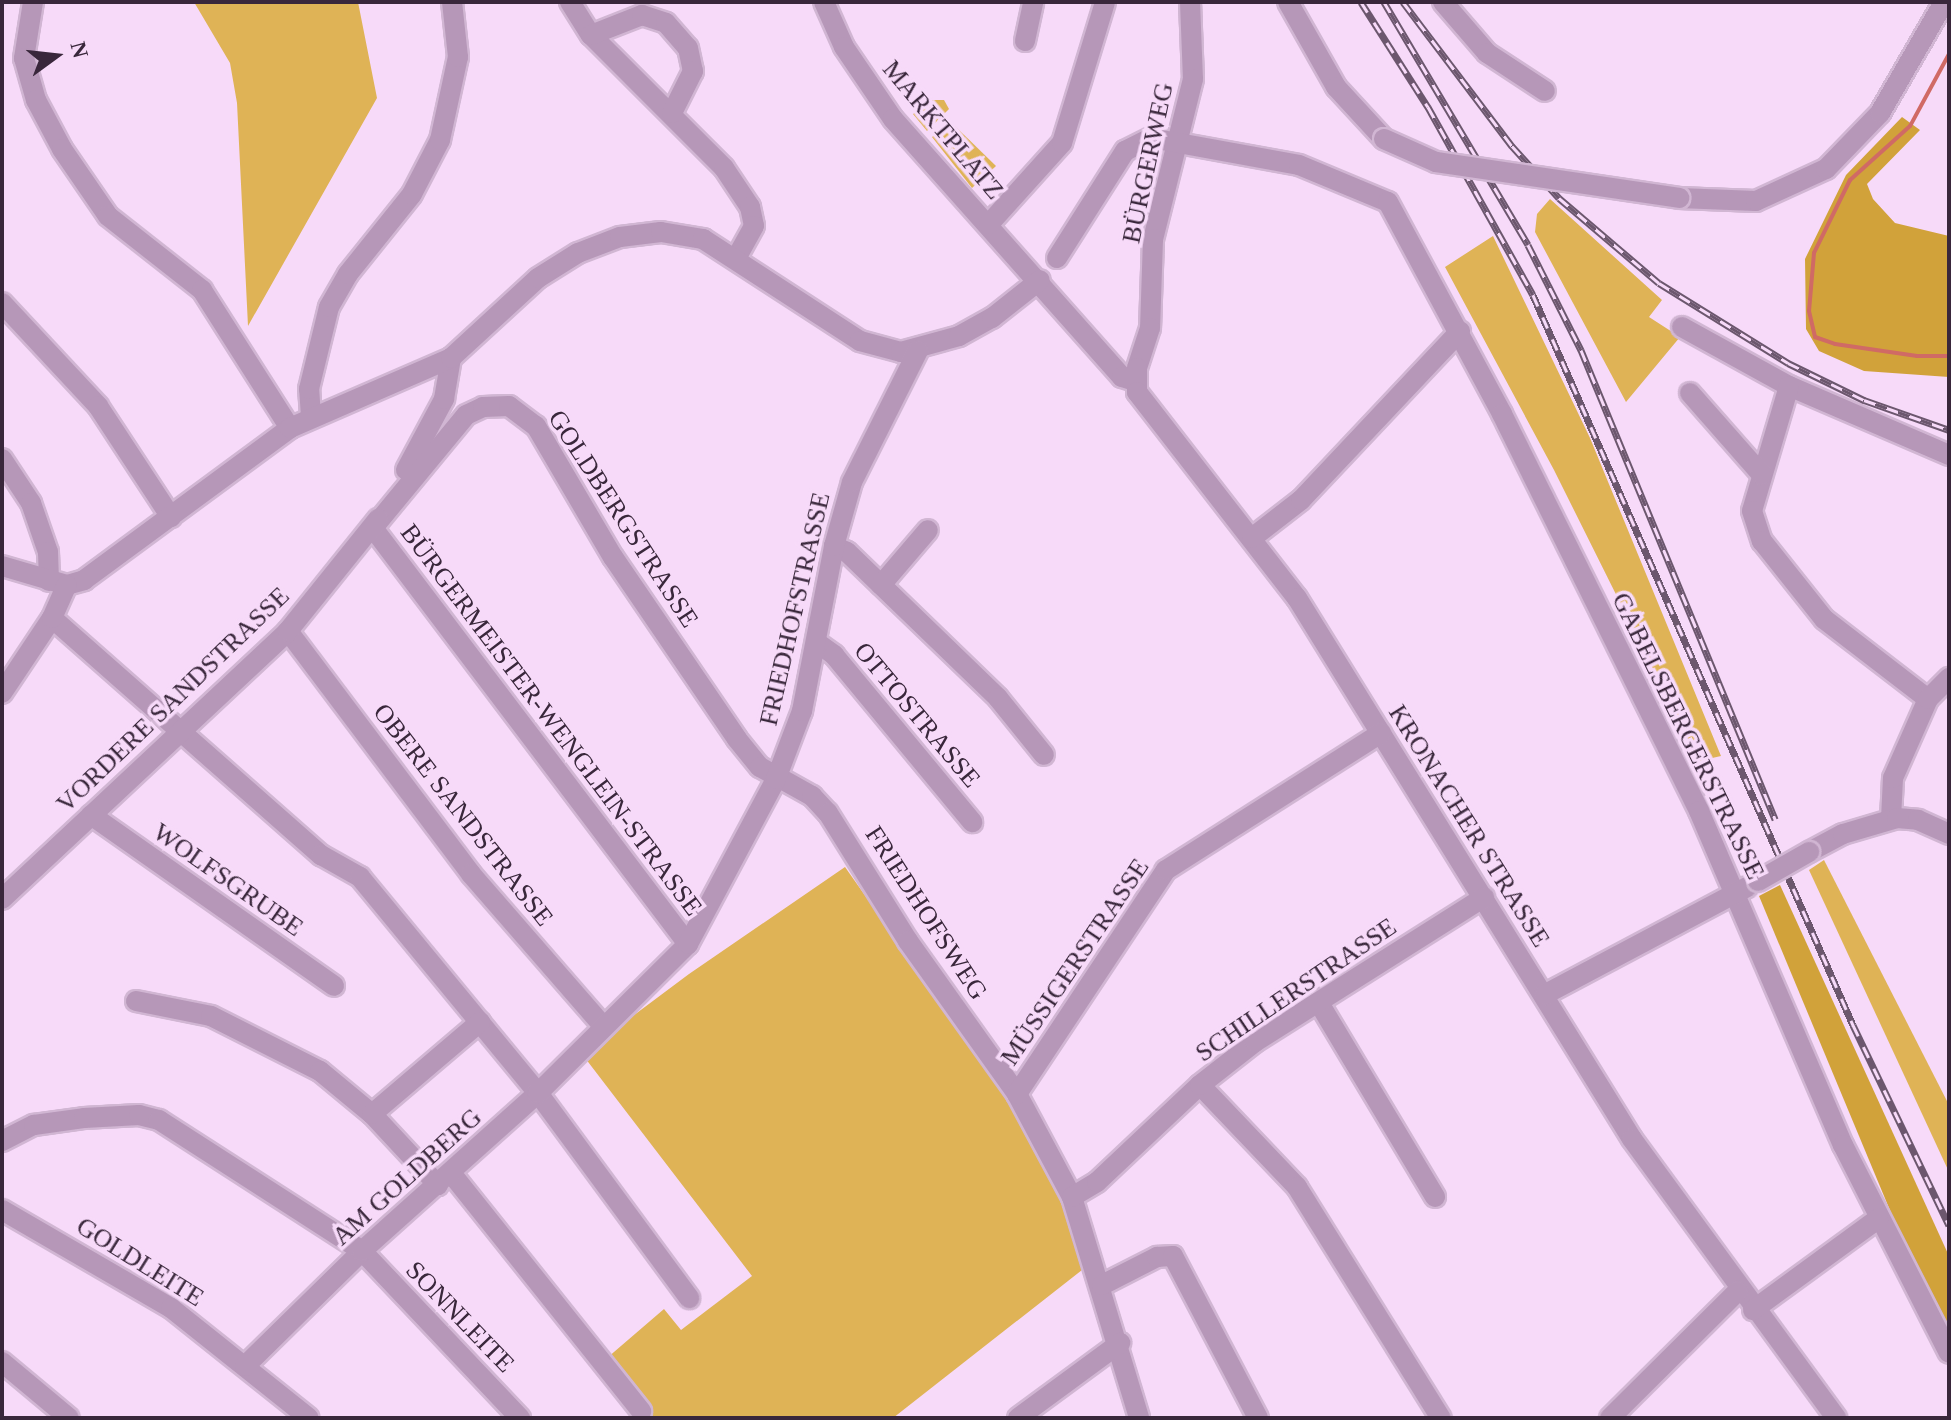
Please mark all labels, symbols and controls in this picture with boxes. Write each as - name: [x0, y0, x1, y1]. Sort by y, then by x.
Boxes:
- north arrow: [16, 16, 96, 96]
- text: N: [66, 39, 94, 61]
- street label: MARKTPLATZ: [876, 54, 1010, 206]
- street label: BÜRGERWEG: [1116, 80, 1180, 246]
- street label: GOLDBERGSTRASSE: [541, 404, 705, 634]
- street label: FRIEDHOFSTRASSE: [753, 489, 837, 729]
- street label: BÜRGERMEISTER-WENGLEIN-STRASSE: [393, 518, 709, 922]
- street label: VORDERE SANDSTRASSE: [50, 581, 296, 819]
- street label: GABELSBERGERSTRASSE: [1605, 588, 1771, 884]
- street label: OTTOSTRASSE: [847, 636, 987, 794]
- street label: OBERE SANDSTRASSE: [366, 698, 560, 932]
- street label: KRONACHER STRASSE: [1382, 699, 1556, 953]
- street label: WOLFSGRUBE: [147, 817, 309, 943]
- street label: FRIEDHOFSWEG: [858, 820, 994, 1006]
- street label: MÜSSIGERSTRASSE: [994, 853, 1156, 1071]
- street label: SCHILLERSTRASSE: [1190, 911, 1402, 1069]
- street label: AM GOLDBERG: [326, 1102, 488, 1252]
- street label: GOLDLEITE: [71, 1211, 209, 1313]
- street label: SONNLEITE: [399, 1255, 521, 1379]

